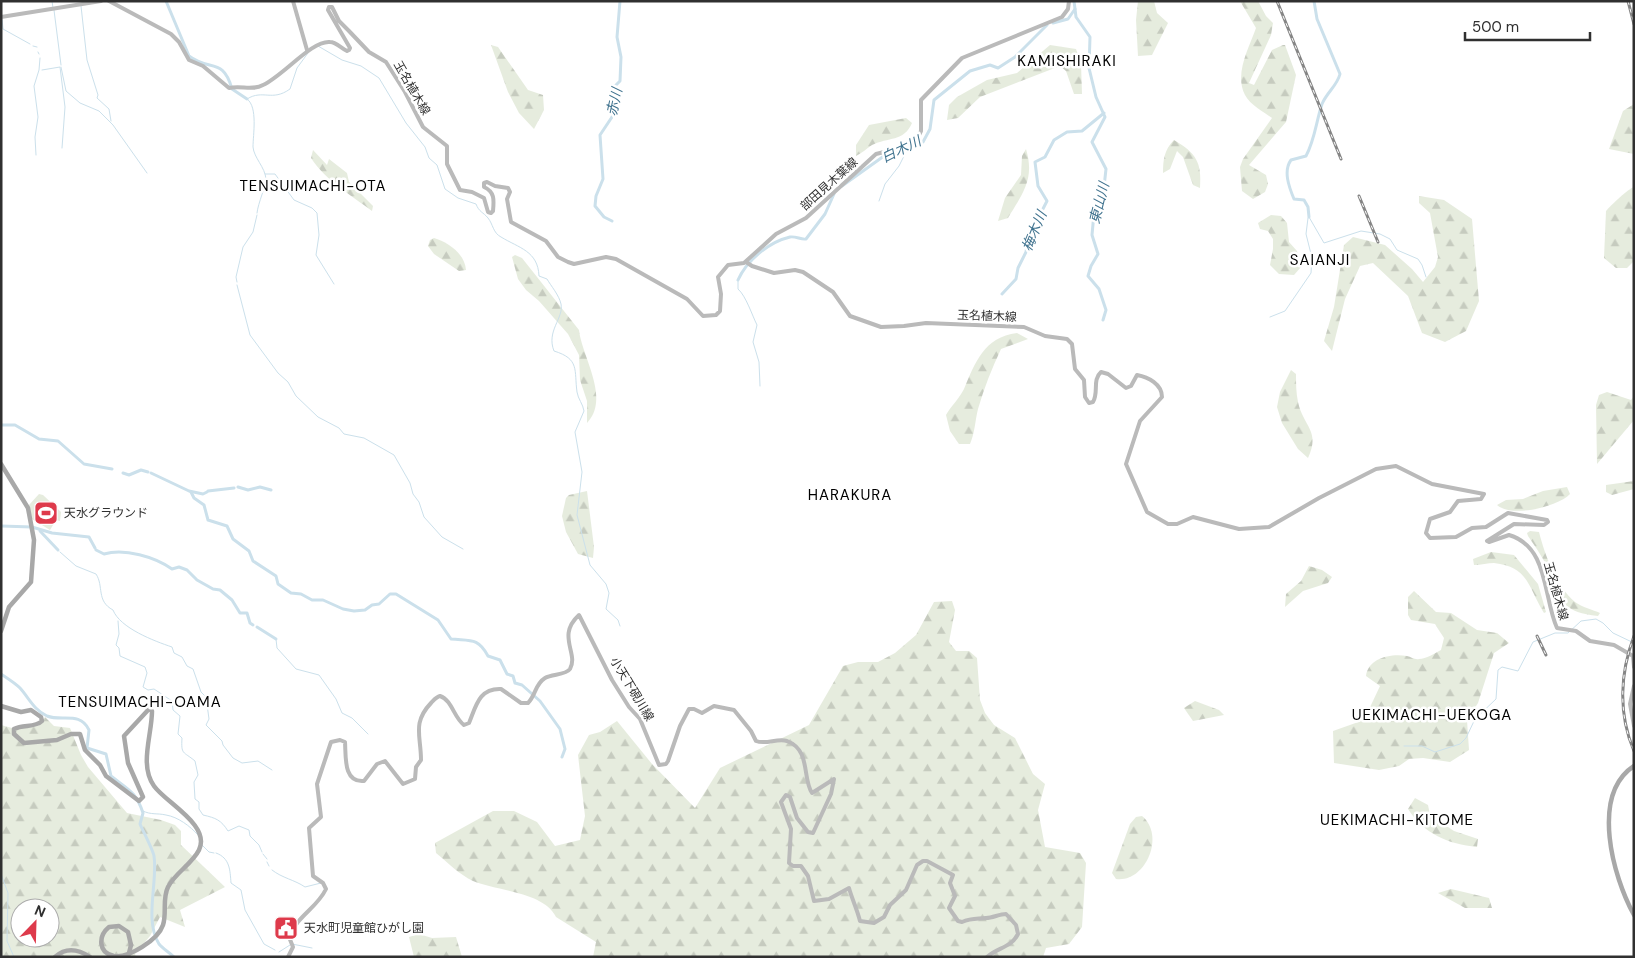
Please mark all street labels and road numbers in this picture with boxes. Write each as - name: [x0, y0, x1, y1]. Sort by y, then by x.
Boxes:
- street label: 玉名植木線: [390, 58, 434, 118]
- street label: 部田見木葉線: [797, 154, 861, 214]
- street label: 玉名植木線: [957, 307, 1017, 325]
- street label: 玉名植木線: [1540, 560, 1572, 622]
- street label: 小天下硯川線: [607, 654, 657, 724]

